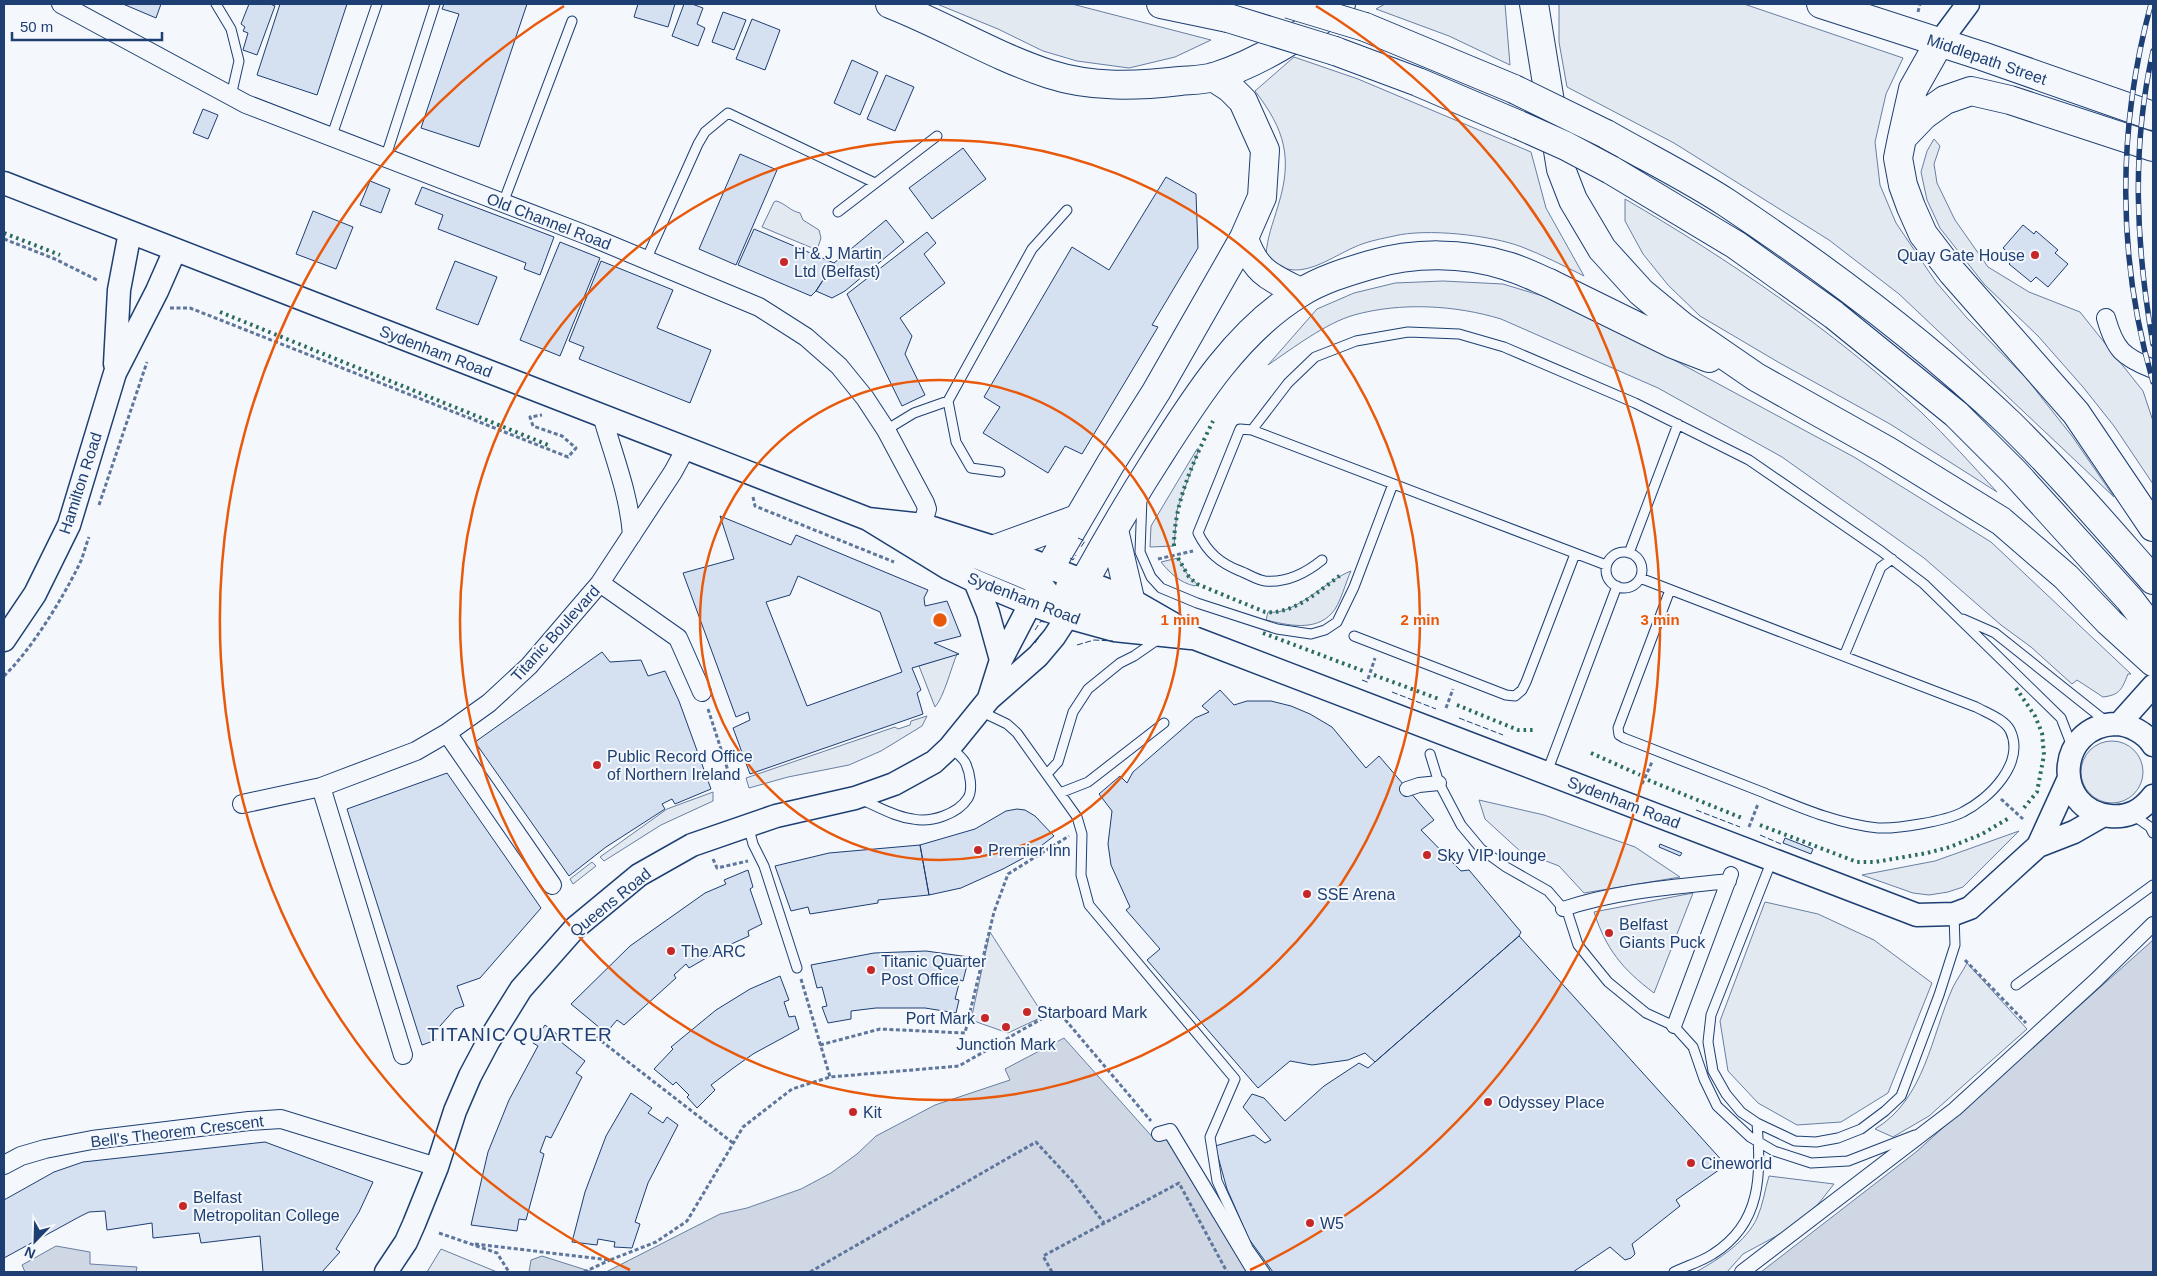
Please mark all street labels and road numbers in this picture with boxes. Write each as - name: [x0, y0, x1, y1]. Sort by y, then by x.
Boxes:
- street label: Middlepath Street: [1925, 31, 2049, 88]
- street label: Old Channel Road: [484, 190, 613, 253]
- street label: Sydenham Road: [377, 322, 495, 381]
- street label: Hamilton Road: [56, 430, 105, 536]
- street label: Sydenham Road: [965, 569, 1083, 628]
- street label: Titanic Boulevard: [508, 582, 603, 685]
- street label: Sydenham Road: [1565, 773, 1683, 832]
- street label: Queens Road: [567, 865, 654, 940]
- street label: Bell's Theorem Crescent: [89, 1112, 265, 1151]

